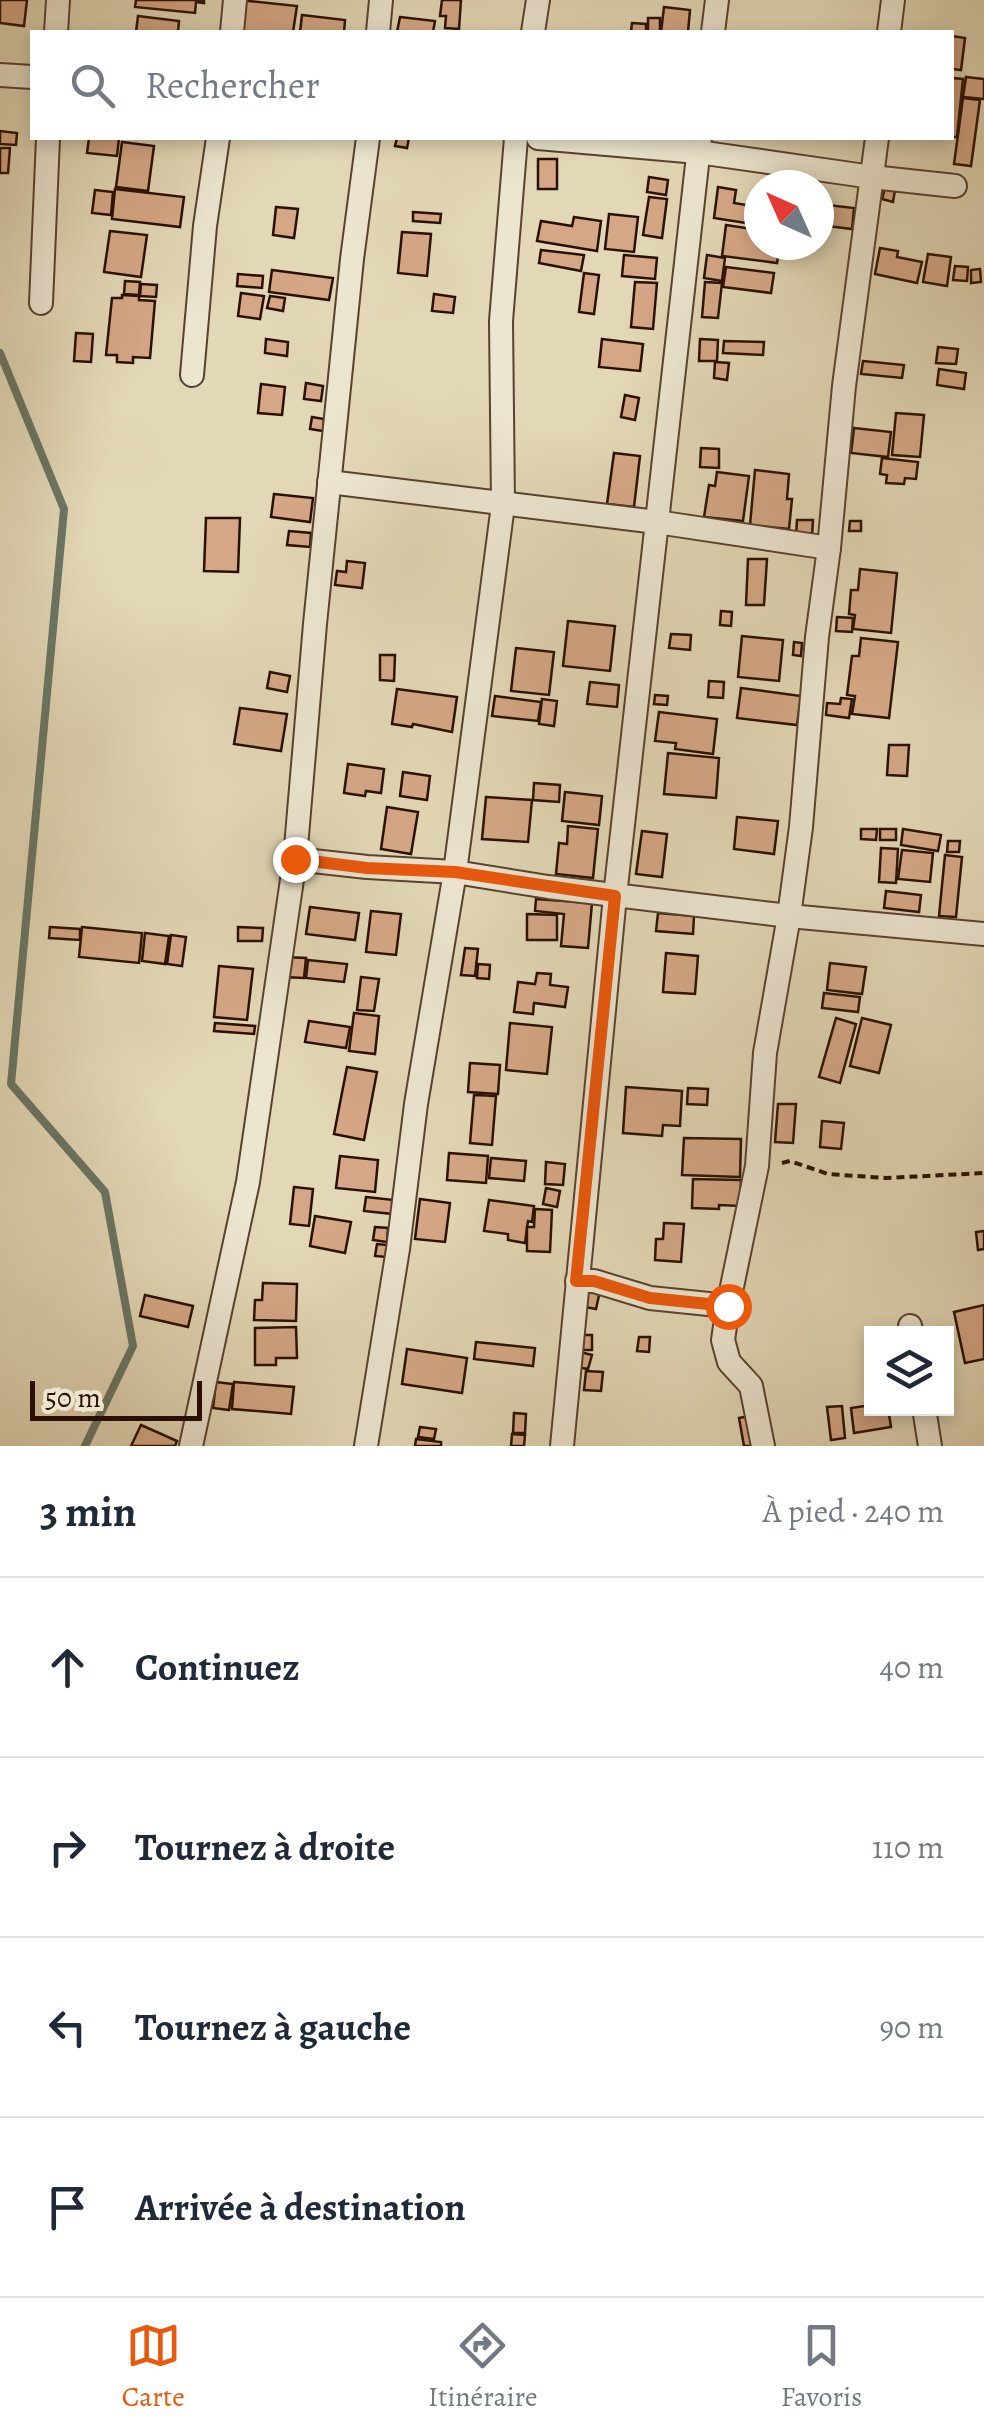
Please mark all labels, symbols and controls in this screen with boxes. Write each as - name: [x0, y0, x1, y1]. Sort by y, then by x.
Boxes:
- search box: [30, 30, 954, 140]
- icon: search: [65, 58, 120, 113]
- text: Rechercher: [145, 59, 320, 111]
- north arrow: [744, 170, 834, 260]
- route end: [273, 837, 319, 883]
- route start: [706, 1284, 752, 1330]
- map controls: [864, 1326, 954, 1416]
- button: layers: [864, 1326, 954, 1416]
- scale bar: [30, 1376, 202, 1420]
- text: 50 m: [45, 1379, 101, 1417]
- text: 3 min: [40, 1483, 136, 1540]
- text: À pied · 240 m: [763, 1489, 944, 1533]
- icon: ahead: [40, 1640, 95, 1695]
- text: Continuez: [135, 1641, 300, 1693]
- text: 40 m: [879, 1645, 944, 1689]
- icon: right: [40, 1820, 95, 1875]
- text: Tournez à droite: [135, 1821, 395, 1873]
- text: 110 m: [872, 1825, 944, 1869]
- icon: left: [40, 2000, 95, 2055]
- text: Tournez à gauche: [135, 2001, 411, 2053]
- text: 90 m: [879, 2005, 944, 2049]
- icon: arrive: [40, 2180, 95, 2235]
- text: Arrivée à destination: [135, 2181, 466, 2233]
- tab: Carte: [122, 2318, 185, 2416]
- tab: Itinéraire: [428, 2318, 538, 2416]
- tab: Favoris: [781, 2318, 862, 2416]

